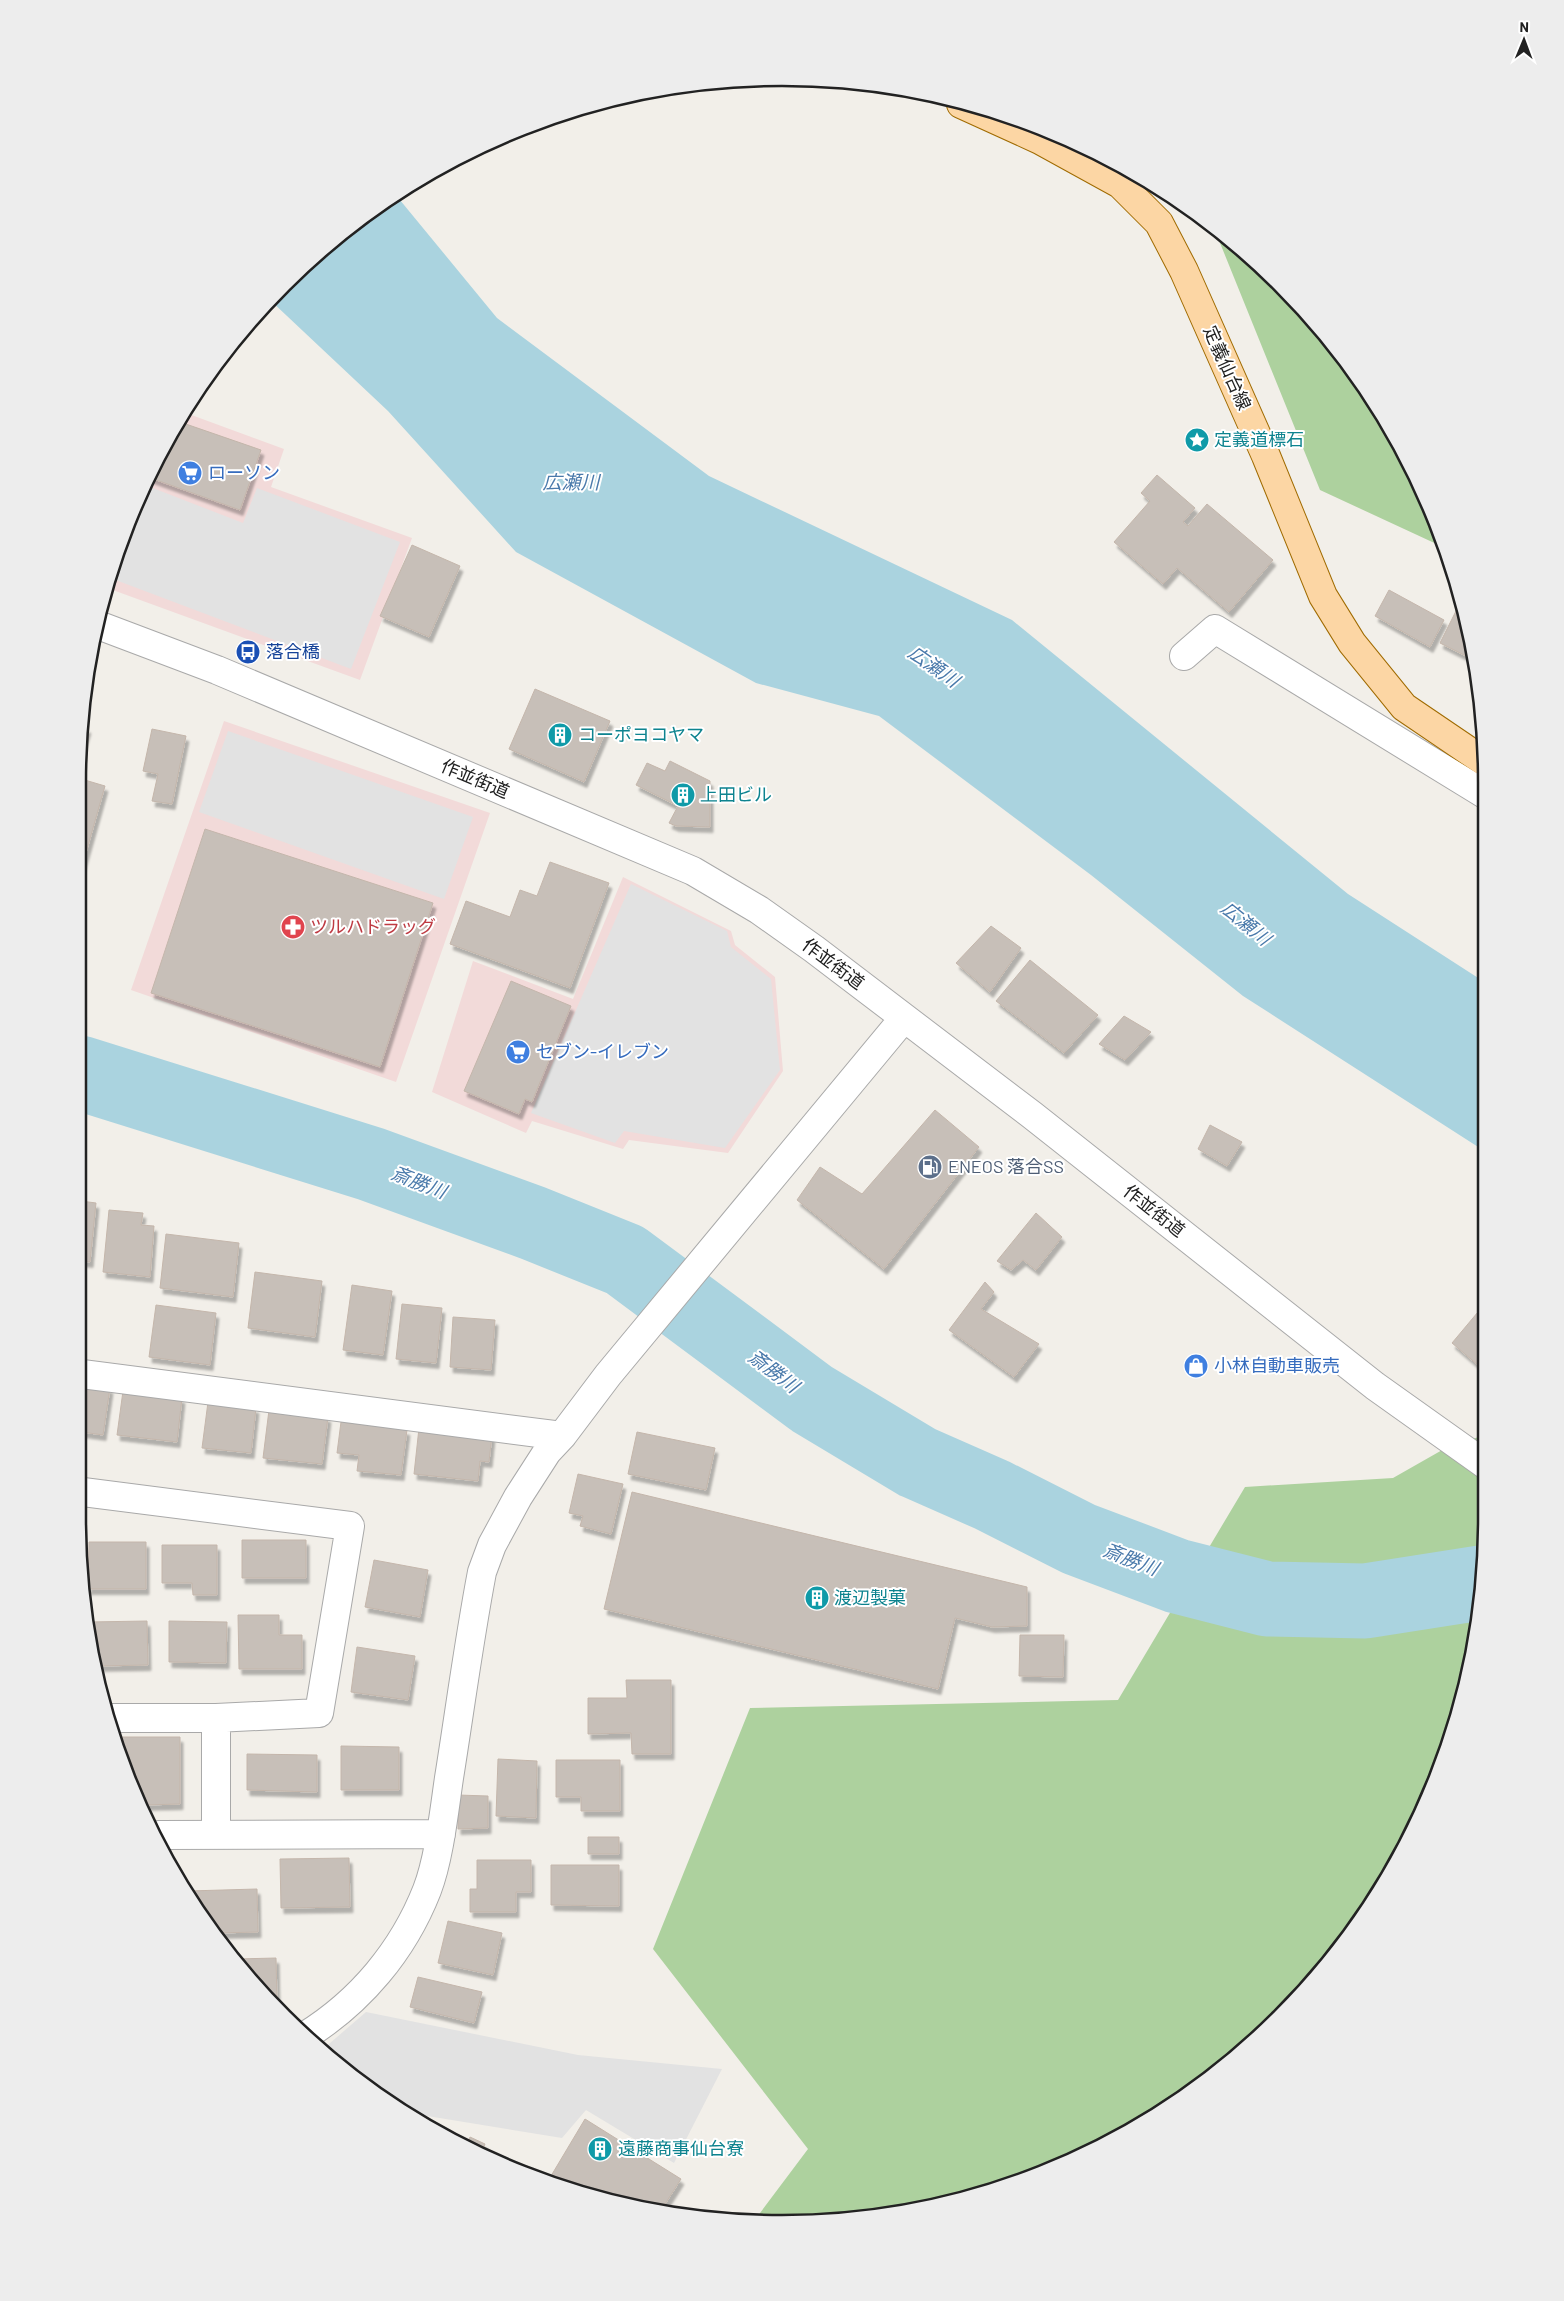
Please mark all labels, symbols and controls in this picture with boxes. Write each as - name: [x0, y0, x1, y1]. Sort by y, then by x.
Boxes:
- north arrow: [1499, 15, 1549, 65]
- text: N: [1519, 18, 1529, 35]
- street label: 定義仙台線: [1200, 322, 1256, 413]
- place icon: 定義道標石: [1184, 427, 1210, 453]
- place label: 定義道標石: [1214, 428, 1304, 450]
- supermarket icon: ローソン: [177, 460, 203, 486]
- place label: ローソン: [208, 461, 280, 483]
- water label: 広瀬川: [542, 470, 601, 493]
- bus stop icon: 落合橋: [235, 639, 261, 665]
- place label: 落合橋: [266, 640, 320, 662]
- water label: 広瀬川: [904, 640, 966, 693]
- building icon: コーポヨコヤマ: [547, 722, 573, 748]
- place label: コーポヨコヤマ: [578, 723, 704, 745]
- street label: 作並街道: [438, 754, 513, 802]
- building icon: 上田ビル: [670, 782, 696, 808]
- place label: 上田ビル: [700, 783, 772, 805]
- water label: 広瀬川: [1217, 896, 1277, 951]
- pharmacy icon: ツルハドラッグ: [280, 914, 306, 940]
- place label: ツルハドラッグ: [310, 915, 436, 937]
- street label: 作並街道: [798, 933, 869, 994]
- supermarket icon: セブン-イレブン: [505, 1039, 531, 1065]
- place label: セブン-イレブン: [536, 1040, 669, 1062]
- fuel station icon: ENEOS 落合SS: [917, 1154, 943, 1180]
- place label: ENEOS 落合SS: [948, 1155, 1064, 1177]
- water label: 斎勝川: [388, 1161, 452, 1203]
- street label: 作並街道: [1119, 1179, 1190, 1241]
- water label: 斎勝川: [745, 1344, 806, 1398]
- shop icon: 小林自動車販売: [1183, 1353, 1209, 1379]
- place label: 小林自動車販売: [1214, 1354, 1340, 1376]
- water label: 斎勝川: [1100, 1538, 1164, 1580]
- building icon: 渡辺製菓: [804, 1585, 830, 1611]
- place label: 渡辺製菓: [834, 1586, 906, 1608]
- building icon: 遠藤商事仙台寮: [587, 2136, 613, 2162]
- place label: 遠藤商事仙台寮: [618, 2137, 744, 2159]

